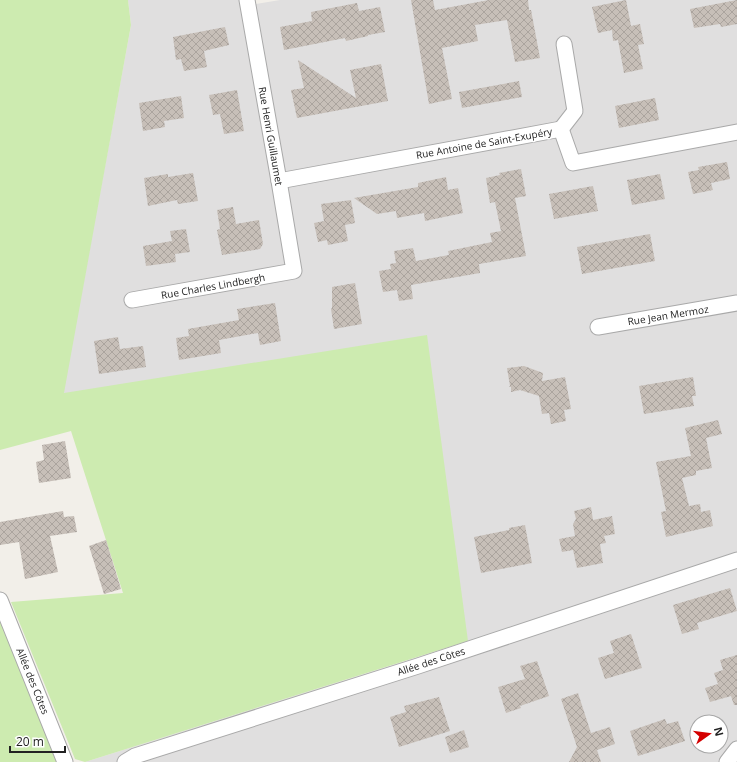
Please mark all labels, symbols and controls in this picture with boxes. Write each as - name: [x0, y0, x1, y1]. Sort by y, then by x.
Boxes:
- street label: Rue Henri Guillaumet: [255, 86, 287, 187]
- street label: Rue Antoine de Saint-Exupéry: [415, 124, 554, 162]
- street label: Rue Charles Lindbergh: [160, 270, 266, 302]
- street label: Rue Jean Mermoz: [627, 302, 710, 328]
- street label: Allée des Côtes: [395, 643, 467, 679]
- street label: Allée des Côtes: [13, 646, 53, 717]
- north arrow: [689, 714, 729, 754]
- text: N: [711, 725, 728, 738]
- scale bar: [10, 728, 65, 754]
- text: 20 m: [16, 733, 44, 750]

